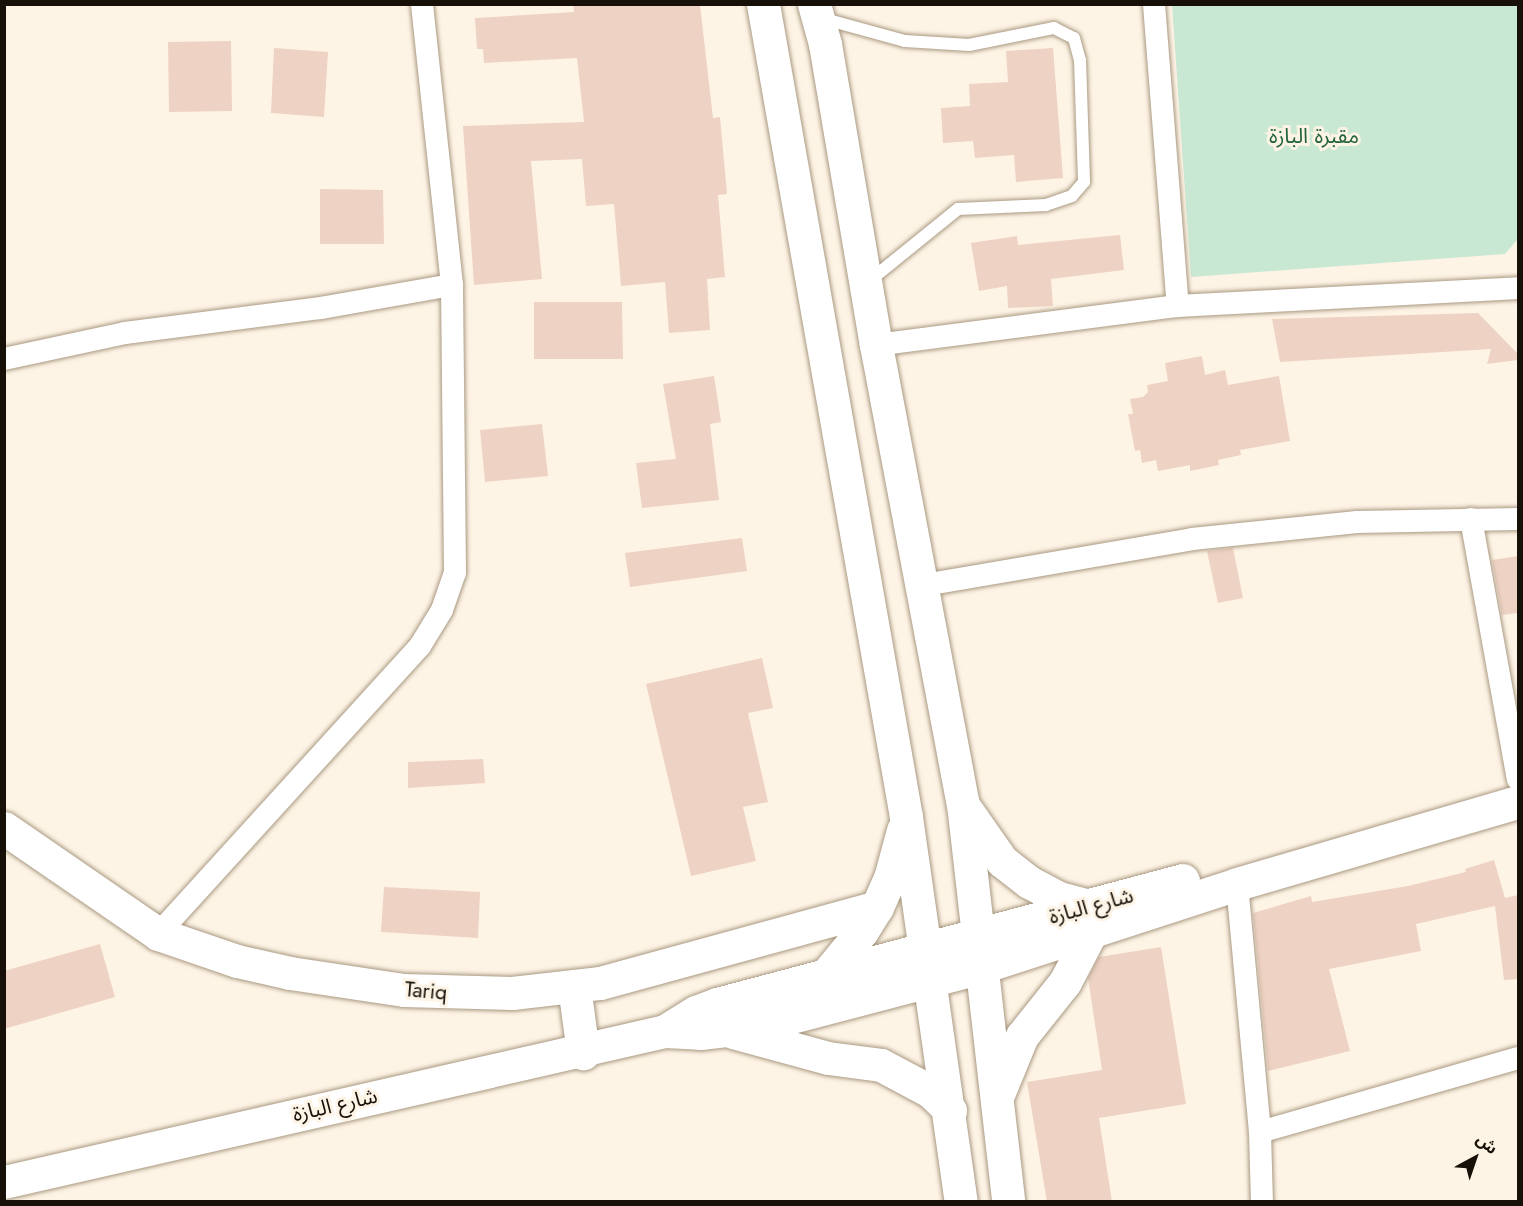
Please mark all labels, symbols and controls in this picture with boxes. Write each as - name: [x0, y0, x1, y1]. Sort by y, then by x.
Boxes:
- park label: مقبرة البازة: [1269, 123, 1359, 149]
- street label: شارع البازة: [1046, 883, 1136, 929]
- street label: Tariq: [404, 977, 448, 1005]
- street label: شارع البازة: [290, 1083, 380, 1127]
- north arrow: [1445, 1128, 1505, 1188]
- text: ش: [1471, 1128, 1503, 1160]

